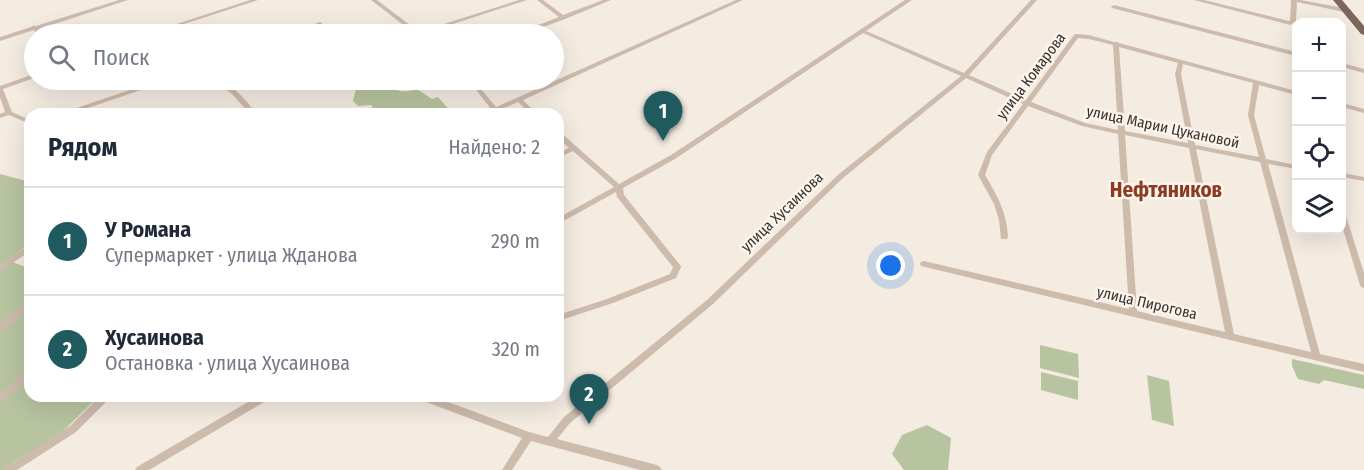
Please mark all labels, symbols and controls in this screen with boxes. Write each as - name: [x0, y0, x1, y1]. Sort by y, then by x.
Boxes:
- map controls: [1292, 18, 1346, 234]
- button: +: [1292, 18, 1346, 72]
- search box: [24, 24, 564, 90]
- street label: улица Комарова: [993, 29, 1069, 123]
- icon: search: [45, 41, 78, 74]
- text: Поиск: [93, 44, 149, 71]
- button: −: [1292, 72, 1346, 126]
- pin: 1: [644, 92, 682, 141]
- street label: улица Марии Цукановой: [1085, 102, 1241, 152]
- button: locate: [1292, 126, 1346, 180]
- text: Рядом: [48, 132, 117, 163]
- text: Найдено: 2: [448, 135, 540, 159]
- street label: улица Хусаинова: [737, 168, 827, 256]
- district label: Нефтяников: [1110, 177, 1223, 203]
- button: layers: [1292, 180, 1346, 234]
- text: У Романа: [105, 216, 191, 243]
- text: 1: [63, 229, 72, 253]
- text: 290 m: [491, 229, 540, 253]
- text: Супермаркет · улица Жданова: [105, 243, 358, 267]
- your location: [876, 251, 905, 280]
- street label: улица Пирогова: [1095, 283, 1199, 323]
- text: Хусаинова: [105, 324, 204, 351]
- text: 2: [63, 337, 72, 361]
- text: 320 m: [492, 337, 540, 361]
- text: Остановка · улица Хусаинова: [105, 351, 350, 375]
- pin: 2: [570, 374, 608, 424]

